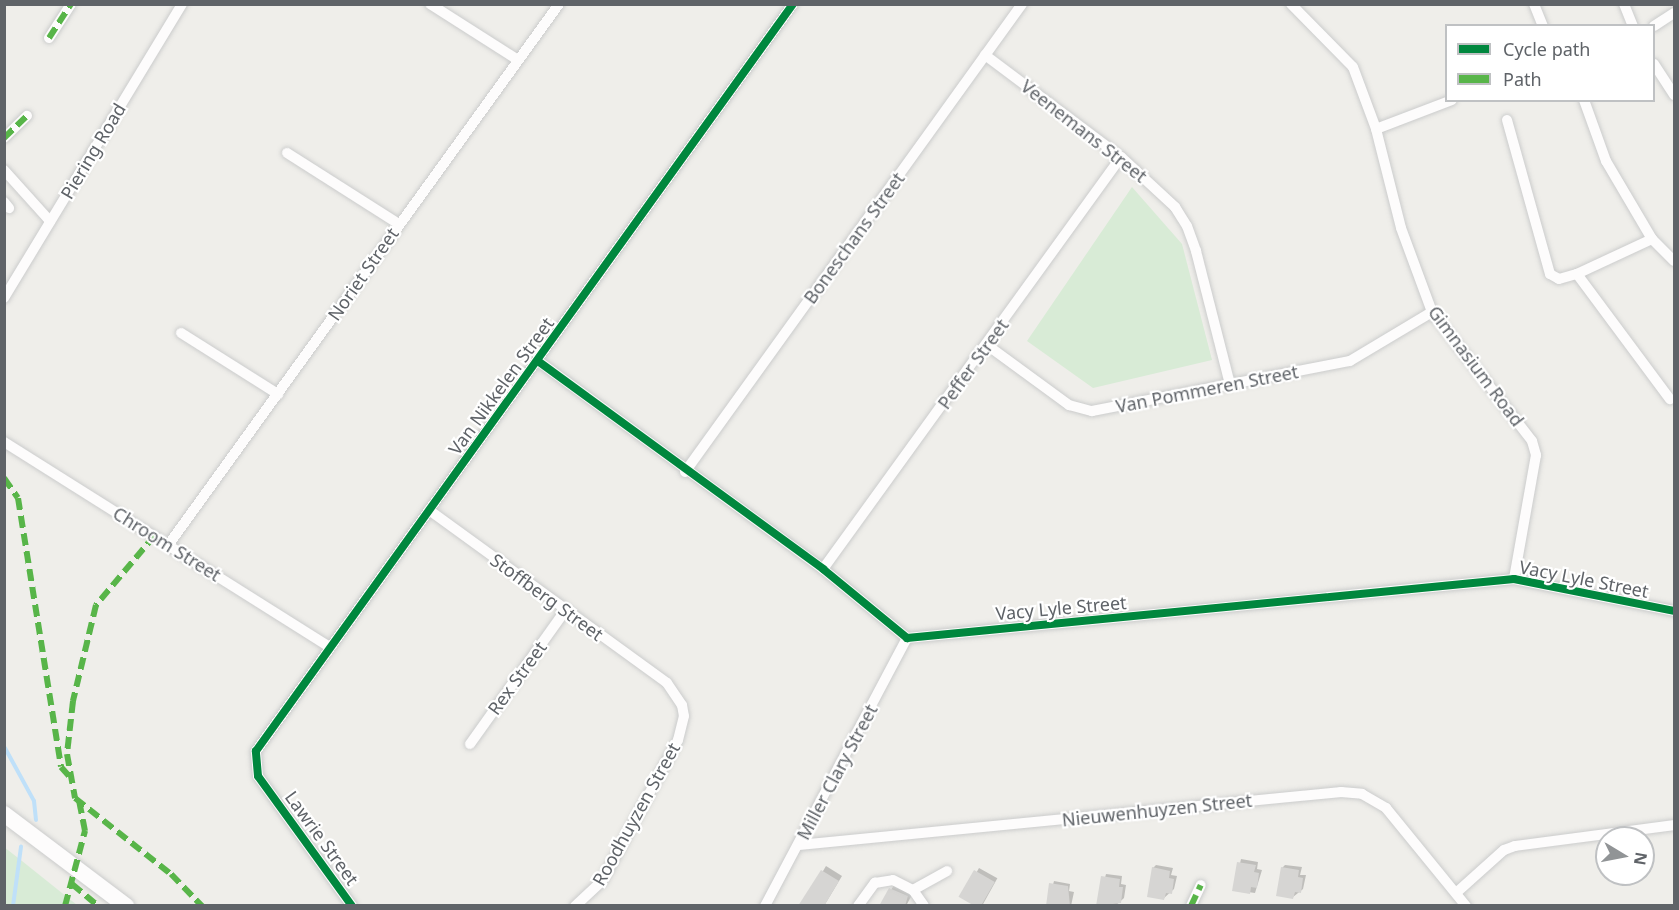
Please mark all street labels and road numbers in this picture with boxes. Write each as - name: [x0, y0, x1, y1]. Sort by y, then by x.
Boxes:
- street label: Veenemans Street: [1017, 75, 1151, 187]
- street label: Piering Road: [56, 99, 130, 203]
- street label: Boneschans Street: [799, 168, 909, 308]
- street label: Noriet Street: [323, 223, 403, 325]
- street label: Gimnasium Road: [1424, 302, 1528, 430]
- street label: Van Nikkelen Street: [444, 313, 558, 459]
- street label: Peffer Street: [933, 315, 1013, 413]
- street label: Van Pommeren Street: [1114, 361, 1300, 417]
- street label: Chroom Street: [109, 502, 225, 586]
- street label: Stoffberg Street: [486, 549, 608, 645]
- street label: Vacy Lyle Street: [1517, 556, 1651, 602]
- street label: Vacy Lyle Street: [995, 592, 1127, 624]
- street label: Rex Street: [483, 637, 551, 719]
- street label: Miller Clary Street: [792, 701, 882, 843]
- street label: Roodhuyzen Street: [588, 739, 684, 889]
- street label: Lawrie Street: [281, 787, 363, 889]
- street label: Nieuwenhuyzen Street: [1061, 789, 1253, 831]

